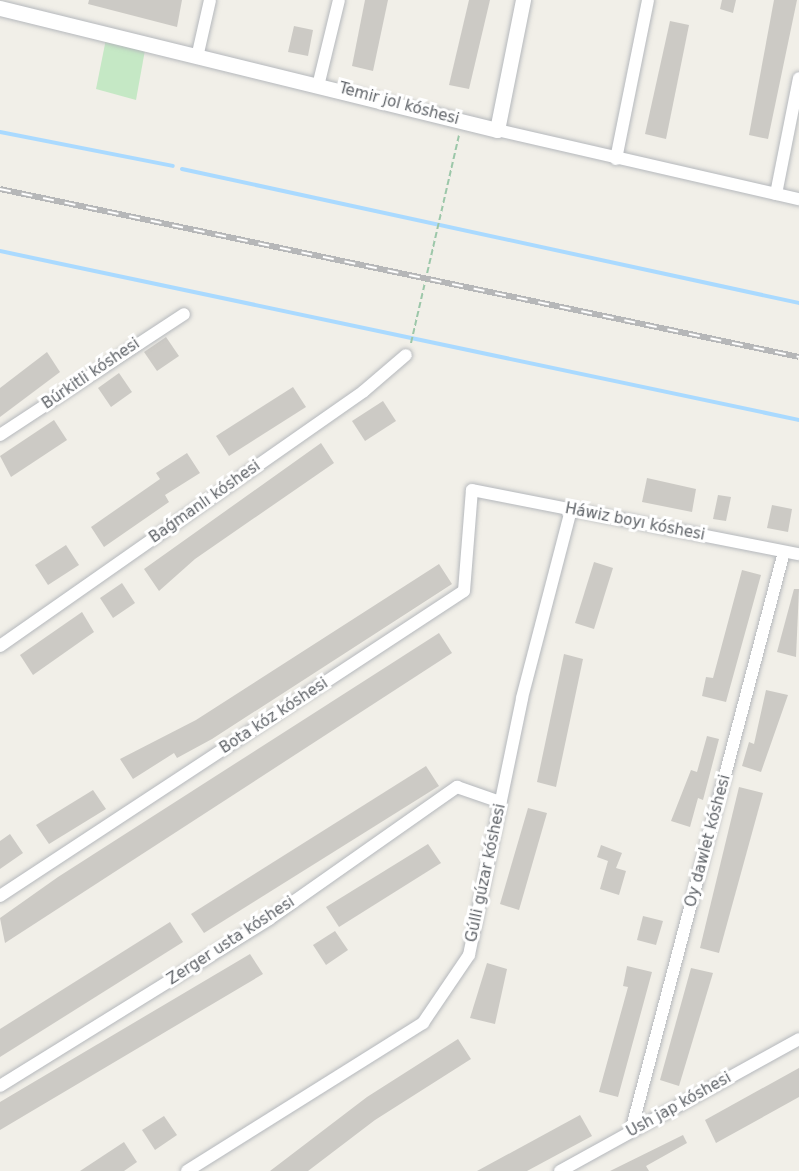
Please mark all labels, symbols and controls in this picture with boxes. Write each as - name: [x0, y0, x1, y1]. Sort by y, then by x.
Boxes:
- street label: Temir jol kóshesi: [337, 79, 461, 129]
- street label: Búrkitli kóshesi: [39, 335, 143, 413]
- street label: Baǵmanlı kóshesi: [146, 457, 264, 547]
- street label: Háwiz boyı kóshesi: [564, 500, 706, 544]
- street label: Bota kóz kóshesi: [217, 674, 331, 758]
- street label: Oy dawlet kóshesi: [682, 773, 734, 909]
- street label: Gúlli gúzar kóshesi: [463, 802, 509, 944]
- street label: Zerger usta kóshesi: [164, 893, 298, 989]
- street label: Ush jap kóshesi: [624, 1069, 734, 1141]

